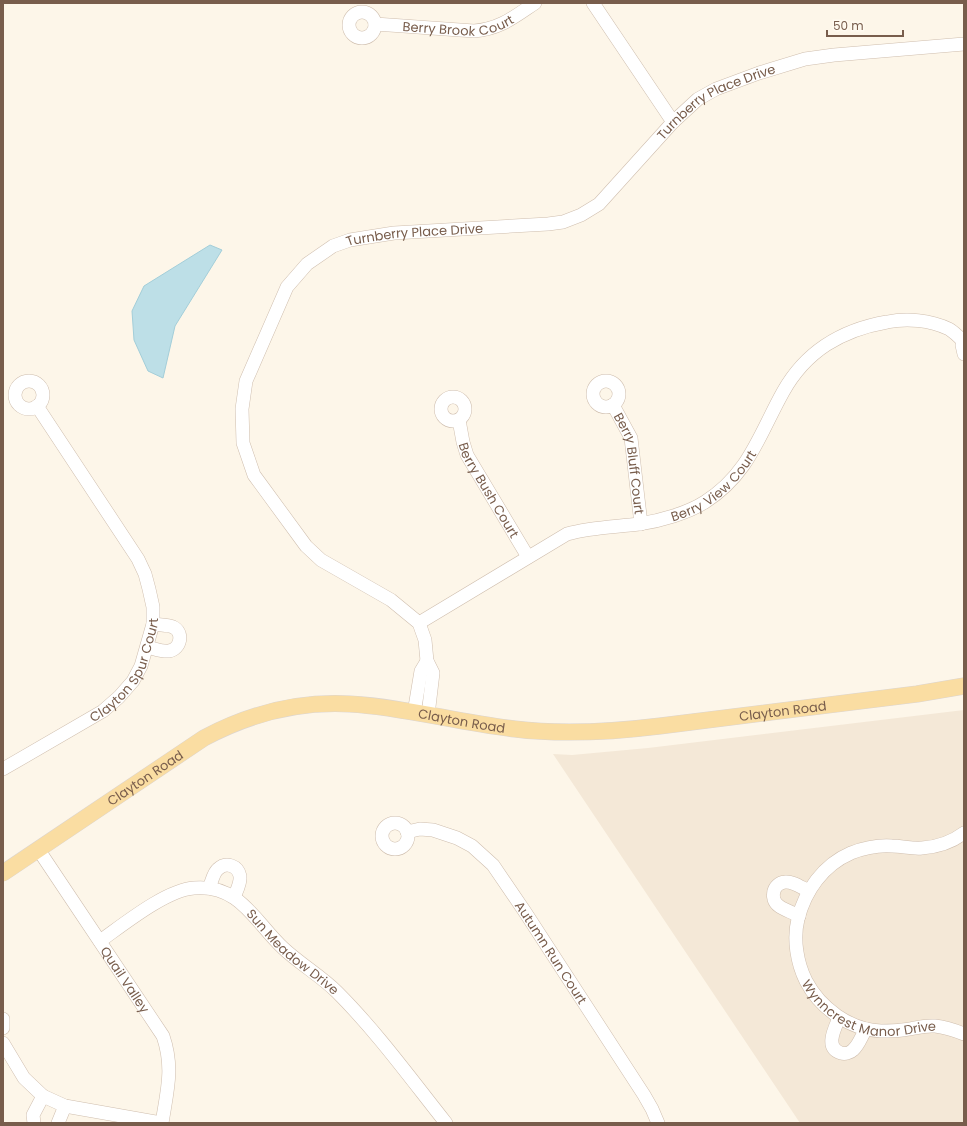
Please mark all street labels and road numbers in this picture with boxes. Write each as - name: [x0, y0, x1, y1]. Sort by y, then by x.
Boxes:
- street label: Berry Brook Court: [402, 10, 517, 41]
- street label: Turnberry Place Drive: [652, 59, 778, 144]
- street label: Turnberry Place Drive: [343, 218, 484, 250]
- street label: Berry Bluff Court: [609, 409, 649, 515]
- street label: Berry Bush Court: [454, 440, 524, 542]
- street label: Berry View Court: [668, 446, 761, 526]
- street label: Clayton Spur Court: [86, 618, 163, 726]
- street label: Clayton Road: [738, 696, 828, 726]
- street label: Clayton Road: [417, 703, 506, 737]
- street label: Clayton Road: [103, 745, 187, 810]
- street label: Autumn Run Court: [511, 897, 592, 1008]
- street label: Sun Meadow Drive: [242, 904, 343, 999]
- street label: Quail Valley: [96, 942, 155, 1017]
- street label: Wynncrest Manor Drive: [797, 976, 936, 1041]

